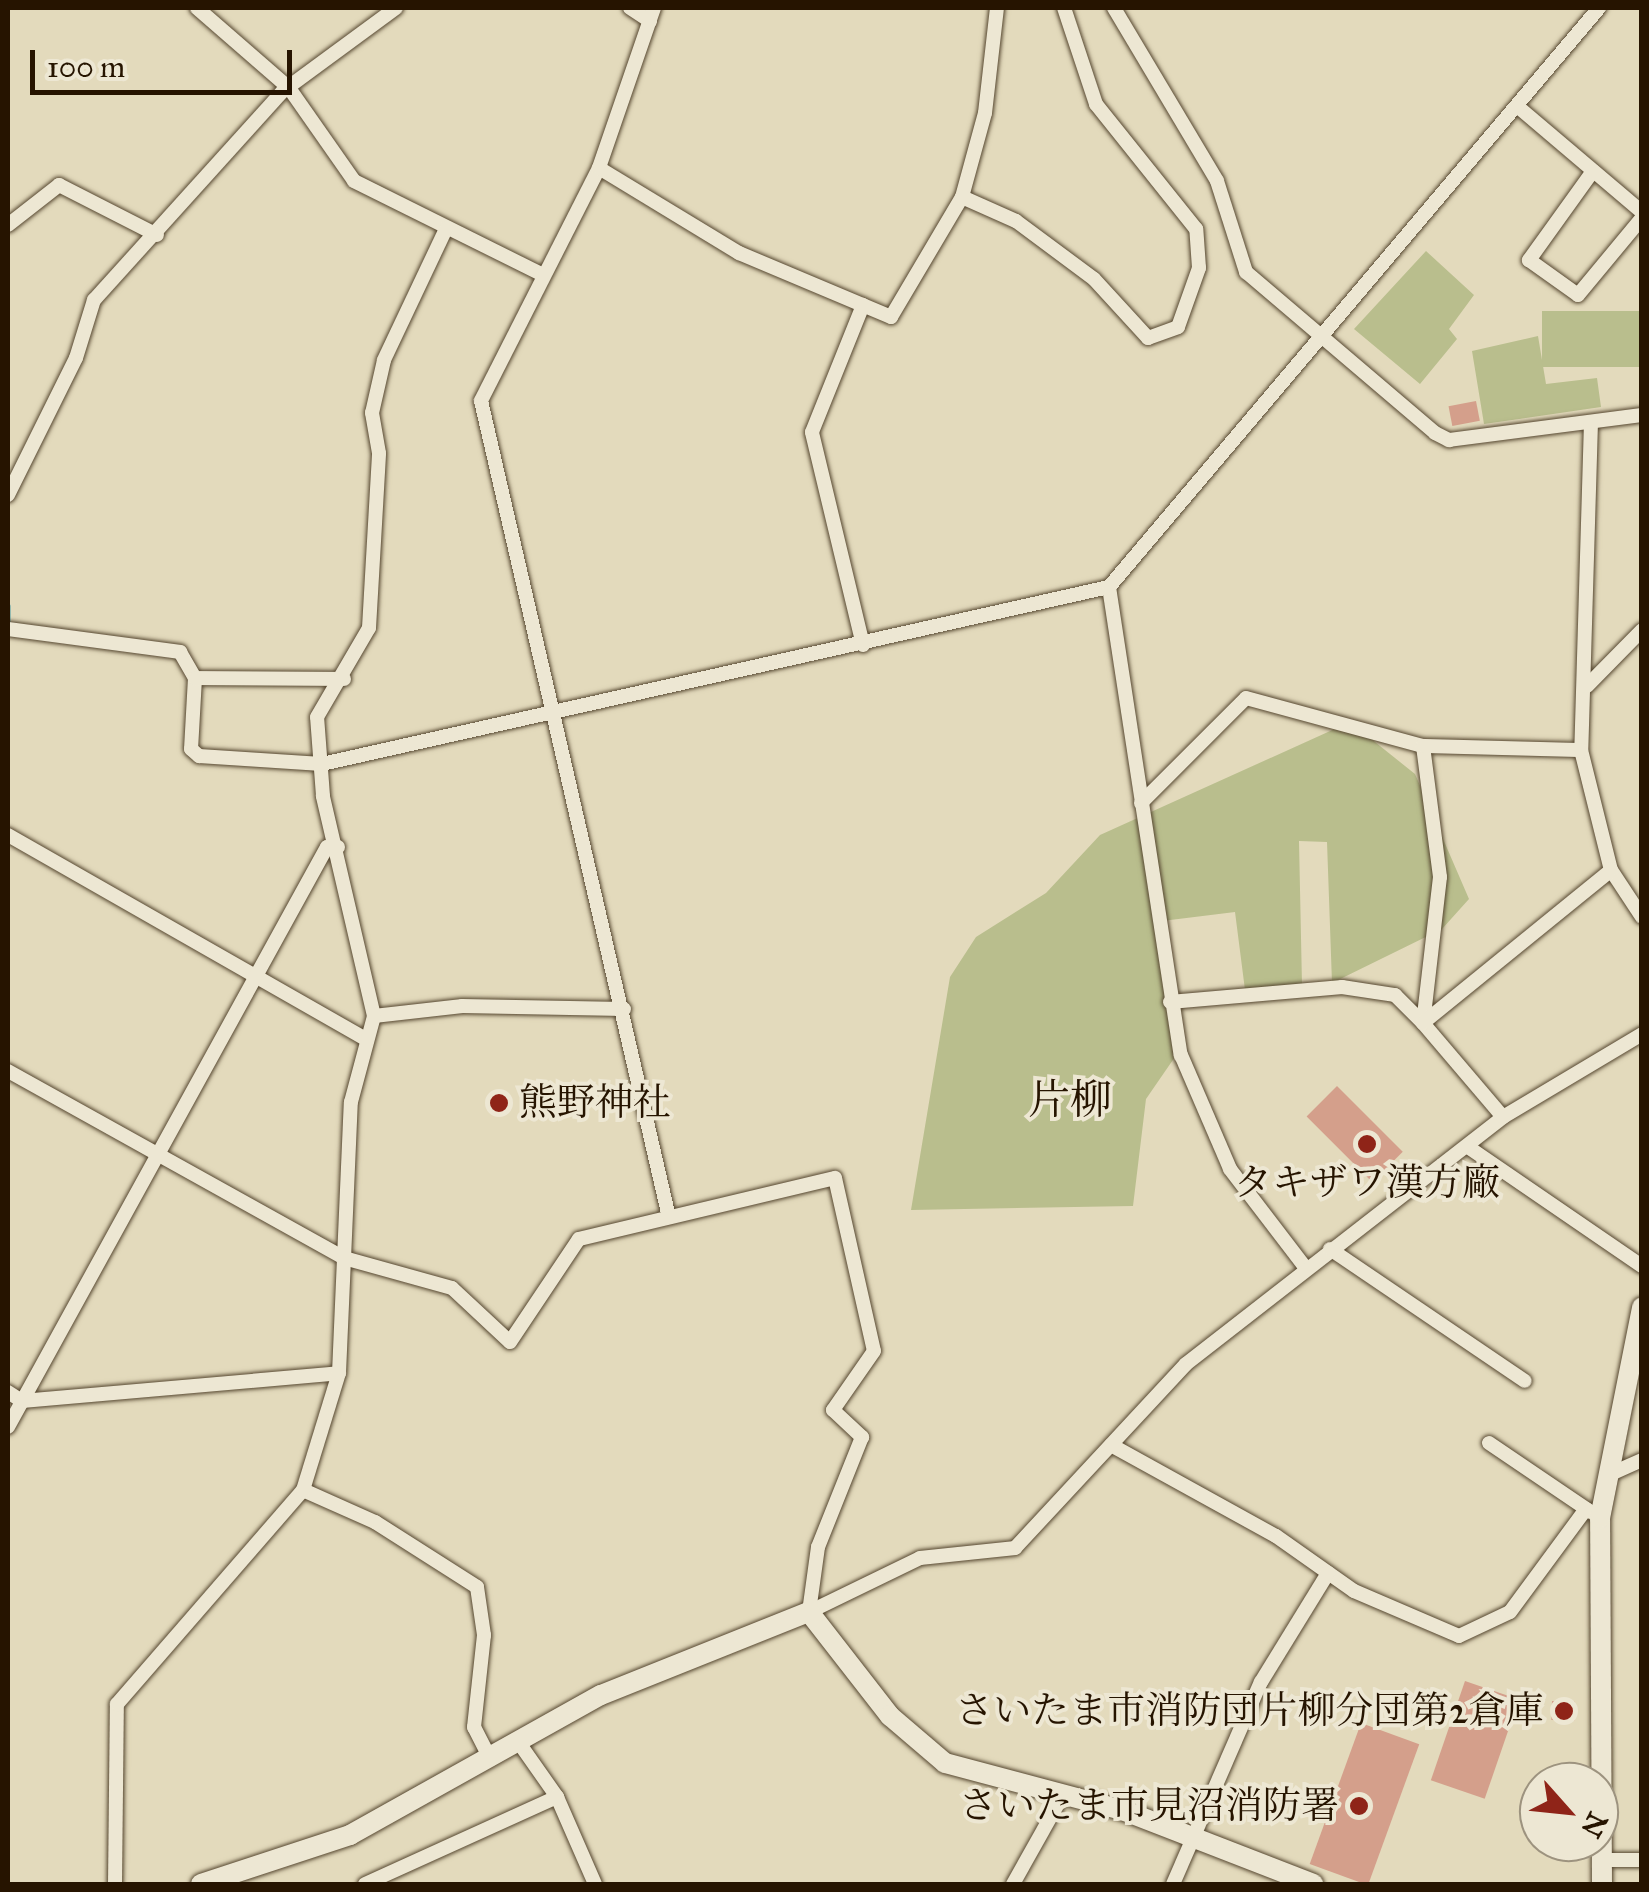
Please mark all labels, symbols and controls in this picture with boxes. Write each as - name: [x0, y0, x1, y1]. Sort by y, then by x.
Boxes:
- scale bar: [35, 30, 298, 92]
- text: 100 m: [47, 49, 125, 85]
- district label: 片柳: [1028, 1075, 1112, 1125]
- place label: 熊野神社: [519, 1080, 671, 1126]
- marker: 熊野神社: [488, 1092, 510, 1114]
- marker: タキザワ漢方廠: [1356, 1133, 1378, 1155]
- place label: タキザワ漢方廠: [1234, 1160, 1500, 1206]
- place label: さいたま市消防団片柳分団第2倉庫: [955, 1688, 1544, 1734]
- marker: さいたま市消防団片柳分団第2倉庫: [1553, 1700, 1575, 1722]
- north arrow: [1519, 1762, 1619, 1862]
- place label: さいたま市見沼消防署: [959, 1783, 1339, 1829]
- marker: さいたま市見沼消防署: [1348, 1795, 1370, 1817]
- text: N: [1573, 1806, 1615, 1843]

